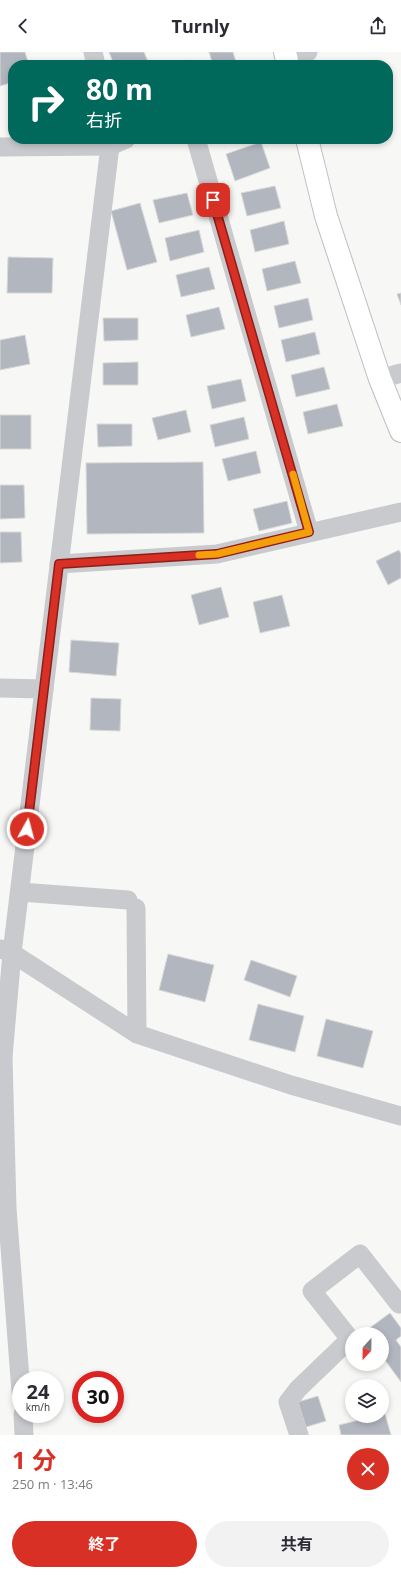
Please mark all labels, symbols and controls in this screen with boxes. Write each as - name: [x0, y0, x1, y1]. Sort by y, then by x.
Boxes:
- text: Turnly: [172, 14, 230, 38]
- icon: back: [12, 15, 34, 37]
- icon: share: [367, 15, 389, 37]
- text: 80 m: [86, 70, 153, 108]
- icon: right: [20, 76, 72, 128]
- text: 右折: [86, 108, 122, 132]
- pin: [196, 183, 230, 217]
- icon: arrive: [202, 189, 224, 211]
- position arrow: [6, 808, 48, 850]
- north arrow: [345, 1327, 389, 1371]
- map controls: [345, 1327, 389, 1423]
- speed limit sign: 30: [72, 1371, 124, 1423]
- text: 24: [27, 1378, 49, 1405]
- button: layers: [345, 1379, 389, 1423]
- text: km/h: [26, 1400, 50, 1414]
- text: 1 分: [12, 1443, 56, 1476]
- button: close: [347, 1448, 389, 1490]
- text: 250 m · 13:46: [12, 1475, 93, 1493]
- button: 終了: [12, 1521, 197, 1567]
- button: 共有: [205, 1521, 389, 1567]

